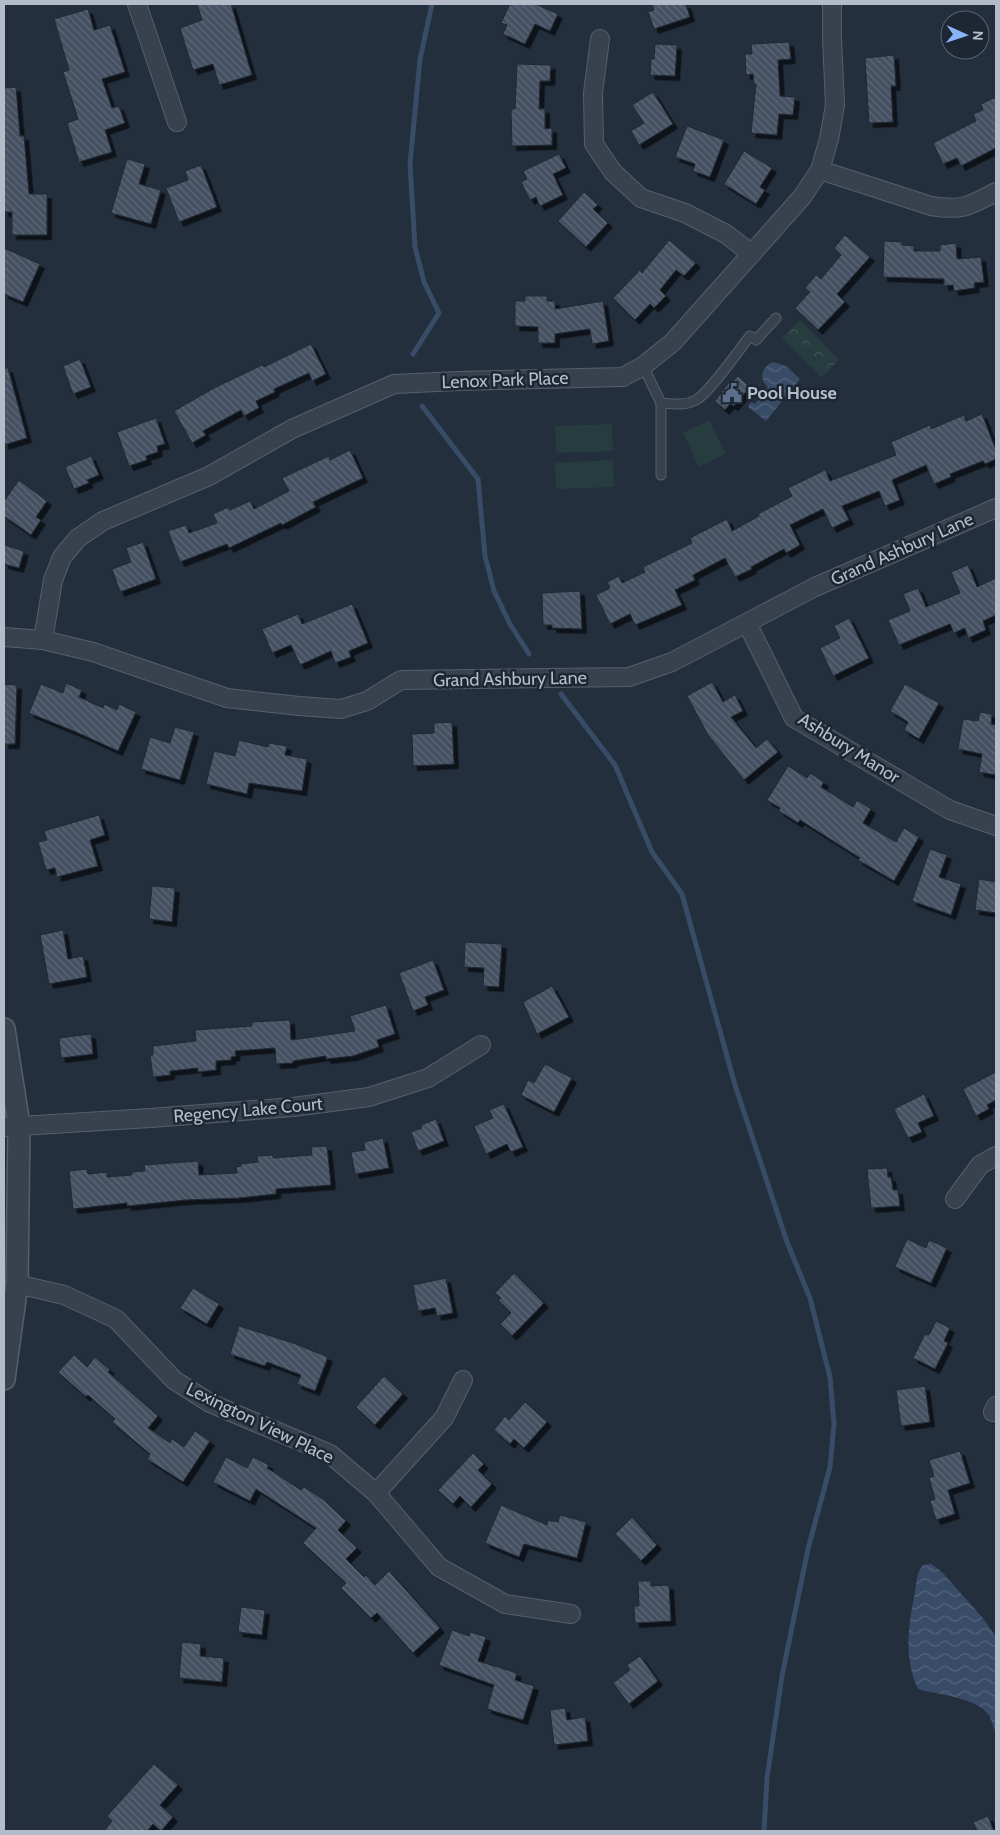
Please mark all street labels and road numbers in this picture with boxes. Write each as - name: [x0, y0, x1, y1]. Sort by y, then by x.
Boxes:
- street label: Lenox Park Place: [441, 367, 569, 393]
- street label: Grand Ashbury Lane: [827, 508, 977, 590]
- street label: Grand Ashbury Lane: [433, 667, 587, 691]
- street label: Ashbury Manor: [794, 708, 904, 788]
- street label: Regency Lake Court: [172, 1093, 324, 1127]
- street label: Lexington View Place: [183, 1378, 337, 1468]

